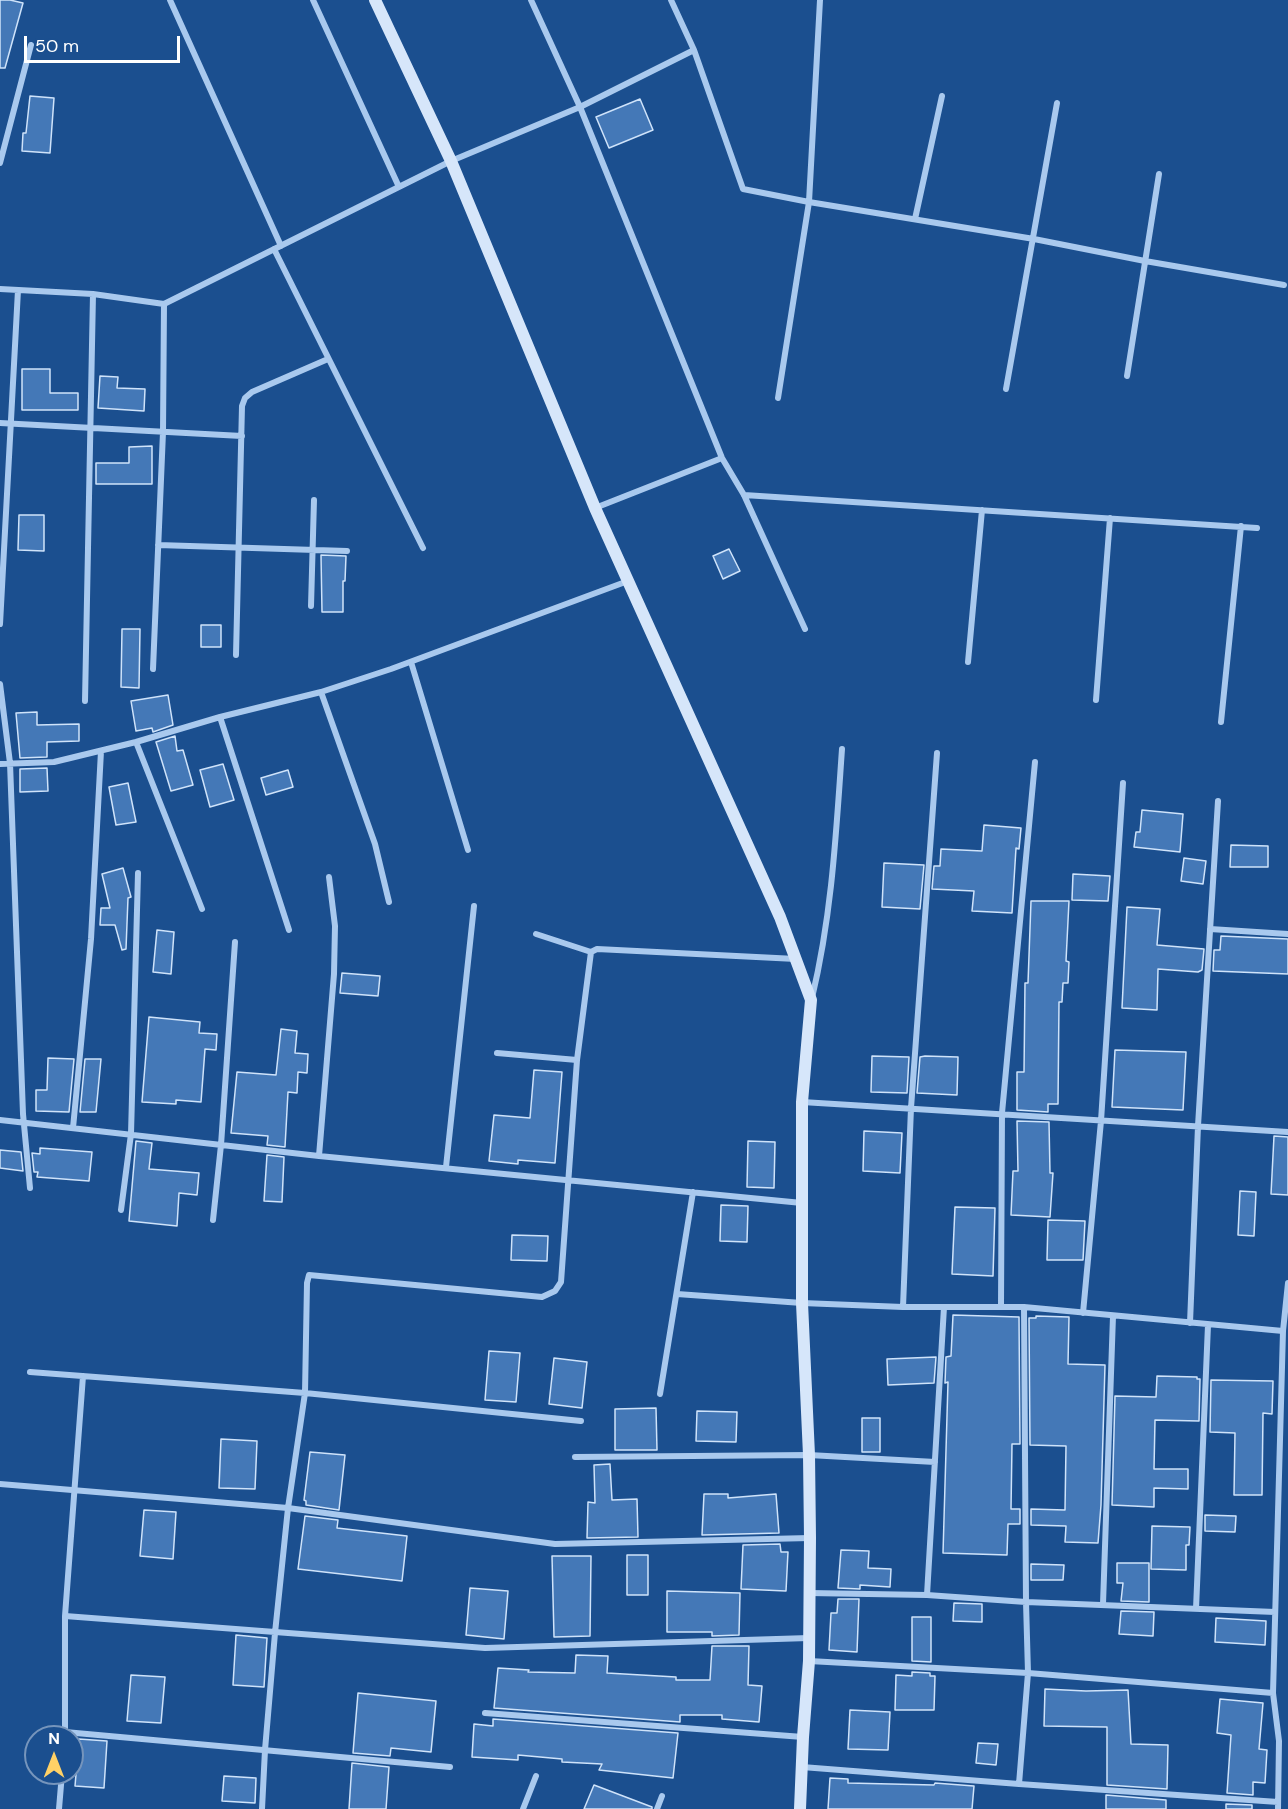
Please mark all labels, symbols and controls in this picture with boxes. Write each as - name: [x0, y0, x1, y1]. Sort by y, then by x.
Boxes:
- scale bar: [27, 24, 183, 62]
- text: 50 m: [35, 34, 79, 58]
- north arrow: [24, 1725, 84, 1785]
- text: N: [48, 1728, 60, 1749]

